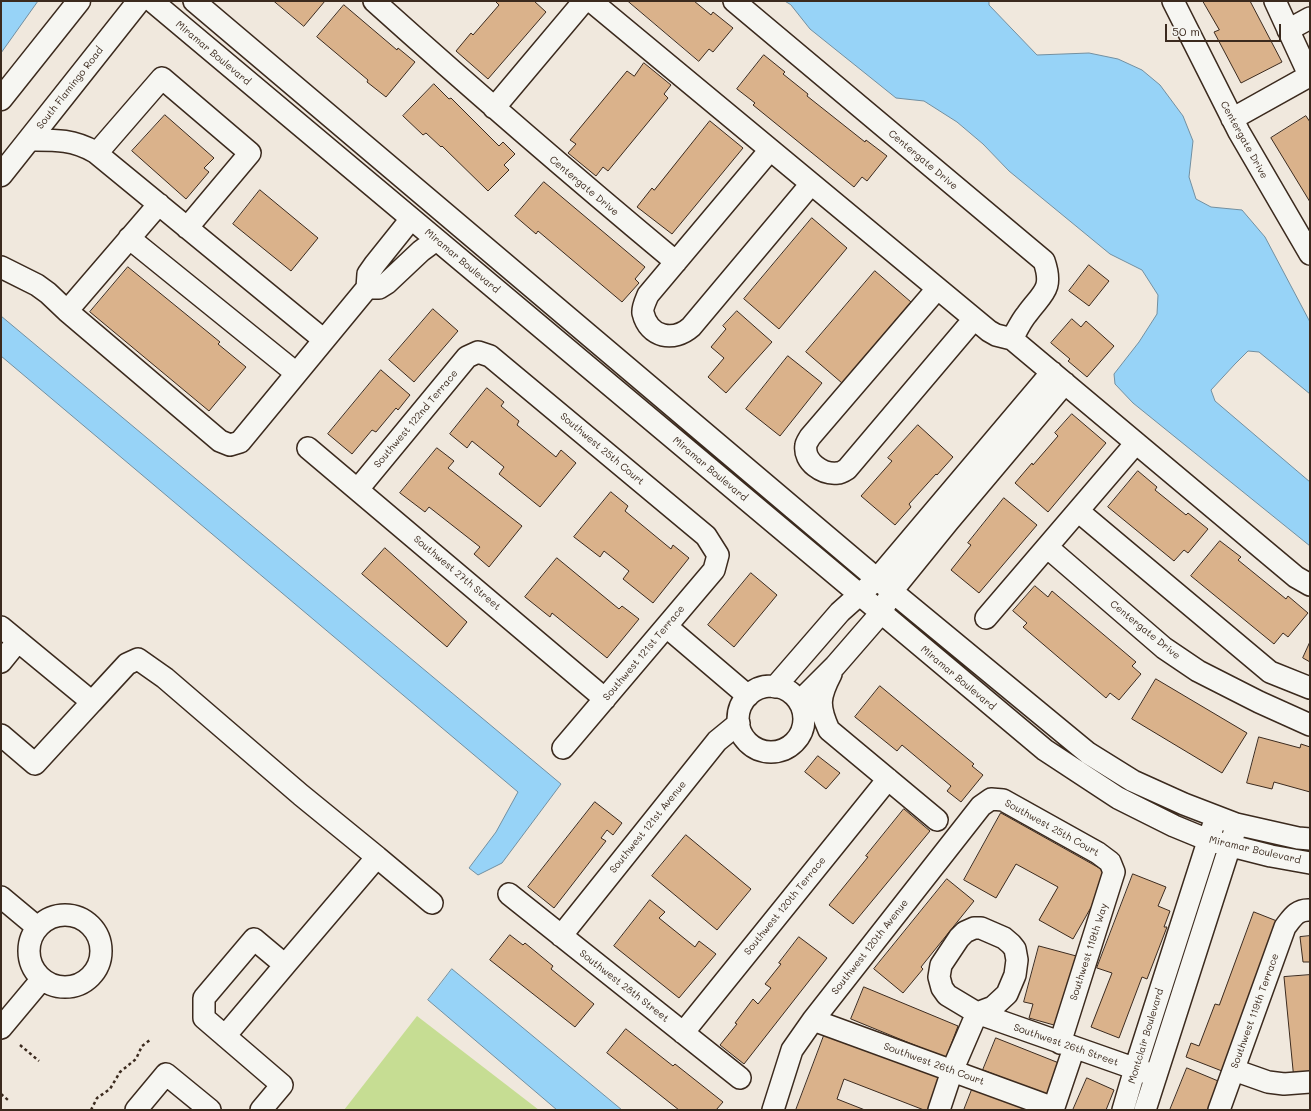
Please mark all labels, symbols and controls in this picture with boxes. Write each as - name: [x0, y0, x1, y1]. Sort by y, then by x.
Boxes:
- scale bar: [1167, 16, 1283, 42]
- street label: Miramar Boulevard: [173, 18, 253, 88]
- text: 50 m: [1172, 23, 1200, 39]
- street label: South Flamingo Road: [34, 45, 106, 131]
- street label: Centergate Drive: [1218, 99, 1270, 181]
- street label: Centergate Drive: [886, 128, 960, 192]
- street label: Centergate Drive: [547, 154, 621, 218]
- street label: Miramar Boulevard: [422, 226, 502, 296]
- street label: Southwest 122nd Terrace: [371, 368, 461, 470]
- street label: Southwest 25th Court: [558, 410, 646, 488]
- street label: Miramar Boulevard: [670, 434, 750, 504]
- street label: Southwest 27th Street: [411, 533, 503, 613]
- street label: Centergate Drive: [1108, 598, 1182, 662]
- street label: Southwest 121st Terrace: [601, 603, 687, 703]
- street label: Miramar Boulevard: [918, 643, 998, 713]
- street label: Southwest 121st Avenue: [607, 779, 689, 875]
- street label: Southwest 25th Court: [1003, 797, 1101, 859]
- street label: Miramar Boulevard: [1208, 834, 1302, 866]
- street label: Southwest 120th Terrace: [742, 854, 828, 958]
- street label: Southwest 120th Avenue: [829, 897, 911, 997]
- street label: Southwest 119th Way: [1068, 902, 1110, 1002]
- street label: Southwest 28th Street: [577, 947, 671, 1025]
- street label: Southwest 119th Terrace: [1229, 952, 1281, 1070]
- street label: Montclair Boulevard: [1126, 987, 1166, 1085]
- street label: Southwest 26th Street: [1012, 1021, 1120, 1069]
- street label: Southwest 26th Court: [882, 1040, 986, 1088]

